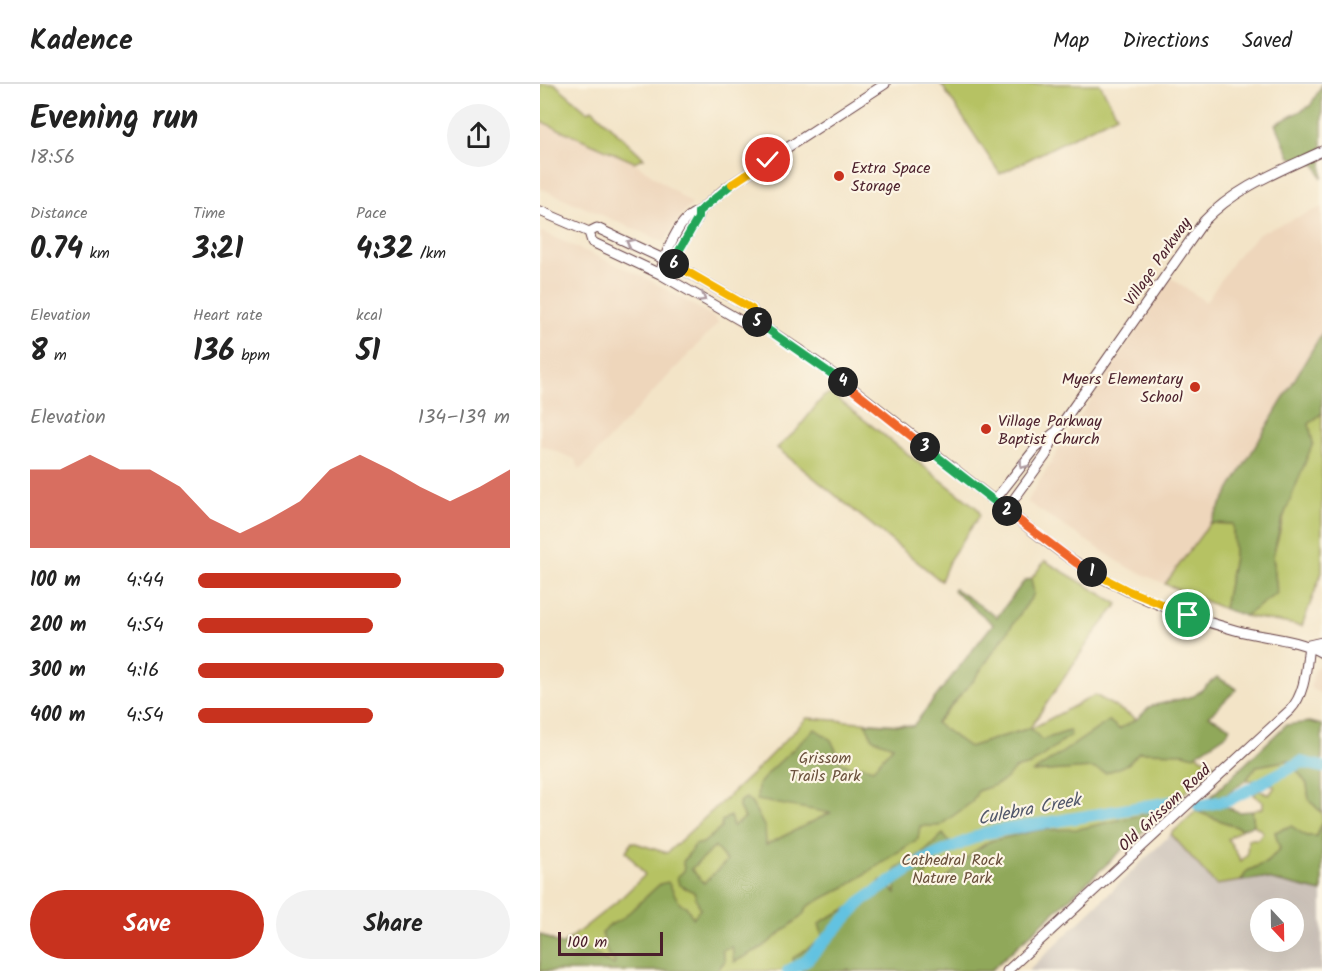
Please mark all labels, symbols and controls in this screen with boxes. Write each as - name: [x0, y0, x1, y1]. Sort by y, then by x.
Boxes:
- text: Kadence: [30, 19, 133, 64]
- text: Map: [1053, 25, 1089, 58]
- text: Directions: [1122, 25, 1209, 58]
- text: Saved: [1242, 25, 1292, 58]
- text: Evening run: [30, 93, 198, 146]
- button: share: [447, 104, 510, 167]
- pin: [742, 134, 793, 185]
- text: 18:56: [30, 142, 75, 174]
- icon: check: [751, 143, 784, 176]
- place label: Extra Space Storage: [851, 156, 931, 199]
- marker: Extra Space Storage: [832, 169, 846, 183]
- text: Distance: [30, 201, 88, 226]
- text: Time: [193, 201, 225, 226]
- text: Pace: [356, 201, 387, 226]
- street label: Village Parkway: [1118, 212, 1198, 311]
- text: 0.74: [30, 226, 83, 274]
- text: 3:21: [193, 226, 243, 274]
- text: 4:32: [356, 226, 414, 274]
- one-way arrow: [626, 239, 637, 250]
- text: km: [83, 241, 110, 266]
- text: /km: [414, 241, 446, 266]
- pin: 6: [659, 249, 689, 279]
- text: 6: [670, 251, 678, 276]
- one-way arrow: [696, 290, 706, 302]
- text: Elevation: [30, 303, 91, 328]
- text: Heart rate: [193, 303, 263, 328]
- text: kcal: [356, 303, 382, 328]
- pin: 5: [742, 307, 772, 337]
- text: 5: [753, 309, 761, 334]
- text: 8: [30, 328, 48, 376]
- text: 136: [193, 328, 235, 376]
- text: 51: [356, 328, 380, 376]
- text: m: [48, 343, 67, 368]
- text: bpm: [235, 343, 270, 368]
- pin: 4: [828, 367, 858, 397]
- place label: Myers Elementary School: [1062, 367, 1183, 410]
- text: 4: [839, 369, 847, 394]
- marker: Myers Elementary School: [1188, 380, 1202, 394]
- text: Elevation: [30, 402, 106, 434]
- text: 134–139 m: [418, 402, 510, 434]
- place label: Village Parkway Baptist Church: [998, 409, 1102, 452]
- marker: Village Parkway Baptist Church: [979, 422, 993, 436]
- pin: 3: [910, 432, 940, 462]
- text: 3: [921, 434, 929, 459]
- one-way arrow: [1020, 458, 1031, 469]
- pin: 2: [992, 496, 1022, 526]
- text: 2: [1002, 498, 1012, 523]
- pin: 1: [1077, 557, 1107, 587]
- text: 1: [1090, 559, 1094, 584]
- text: 100 m: [30, 565, 81, 597]
- text: 4:44: [126, 565, 164, 597]
- pin: [1162, 589, 1213, 640]
- icon: arrive: [1171, 598, 1204, 631]
- text: 200 m: [30, 610, 86, 642]
- text: 4:54: [126, 610, 164, 642]
- text: 300 m: [30, 655, 86, 687]
- text: 4:16: [126, 655, 159, 687]
- text: 400 m: [30, 700, 86, 732]
- text: 4:54: [126, 700, 164, 732]
- park label: Grissom Trails Park: [789, 746, 861, 789]
- street label: Old Grissom Road: [1113, 758, 1218, 858]
- water label: Culebra Creek: [975, 786, 1086, 835]
- park label: Cathedral Rock Nature Park: [901, 848, 1003, 891]
- button: Save: [30, 890, 264, 959]
- button: Share: [276, 890, 510, 959]
- north arrow: [1250, 898, 1304, 952]
- map controls: [1250, 898, 1304, 952]
- scale bar: [558, 929, 663, 956]
- text: 100 m: [567, 930, 607, 955]

